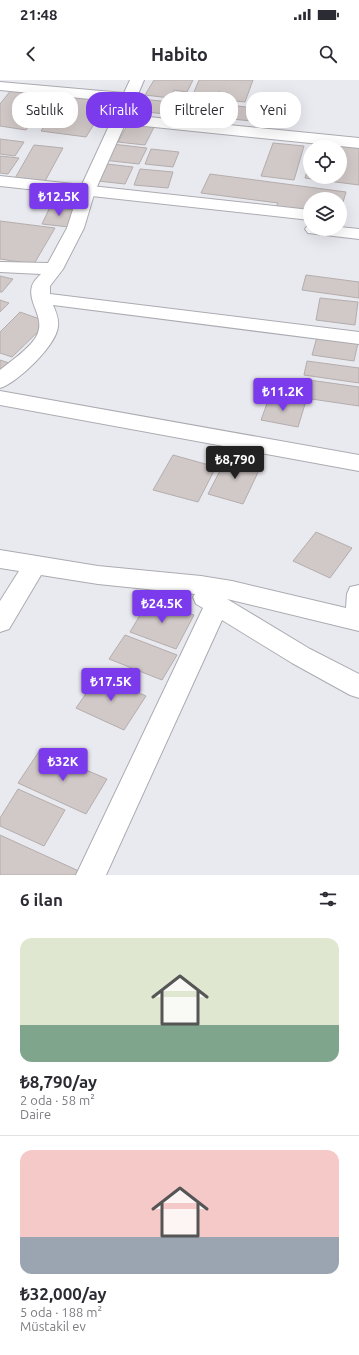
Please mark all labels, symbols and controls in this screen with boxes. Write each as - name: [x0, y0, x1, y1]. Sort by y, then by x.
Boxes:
- text: 21:48: [20, 6, 58, 23]
- icon: back: [20, 43, 42, 65]
- icon: search: [317, 43, 339, 65]
- text: Habito: [151, 44, 208, 64]
- chip: Satılık: [12, 92, 78, 128]
- chip: Kiralık: [86, 92, 152, 128]
- chip: Filtreler: [160, 92, 238, 128]
- chip: Yeni: [246, 92, 301, 128]
- map controls: [303, 140, 347, 236]
- button: locate: [303, 140, 347, 184]
- pin: ₺12.5K: [26, 183, 92, 217]
- text: ₺12.5K: [38, 189, 80, 203]
- button: layers: [303, 192, 347, 236]
- pin: ₺11.2K: [250, 378, 316, 412]
- text: ₺11.2K: [262, 384, 304, 398]
- pin: ₺8,790: [202, 446, 268, 480]
- text: ₺8,790: [215, 452, 255, 466]
- pin: ₺24.5K: [129, 590, 195, 624]
- text: ₺24.5K: [141, 596, 183, 610]
- pin: ₺17.5K: [78, 668, 144, 702]
- text: ₺17.5K: [90, 674, 132, 688]
- pin: ₺32K: [39, 748, 87, 782]
- text: ₺32K: [48, 754, 78, 768]
- icon: filters: [317, 888, 339, 910]
- text: 6 ilan: [20, 890, 63, 909]
- icon: home: [144, 964, 216, 1036]
- text: ₺8,790/ay: [20, 1072, 97, 1091]
- text: 2 oda · 58 m²: [20, 1093, 95, 1107]
- text: Daire: [20, 1107, 51, 1121]
- icon: home: [144, 1176, 216, 1248]
- text: ₺32,000/ay: [20, 1284, 107, 1303]
- text: 5 oda · 188 m²: [20, 1305, 102, 1319]
- text: Müstakil ev: [20, 1319, 86, 1333]

